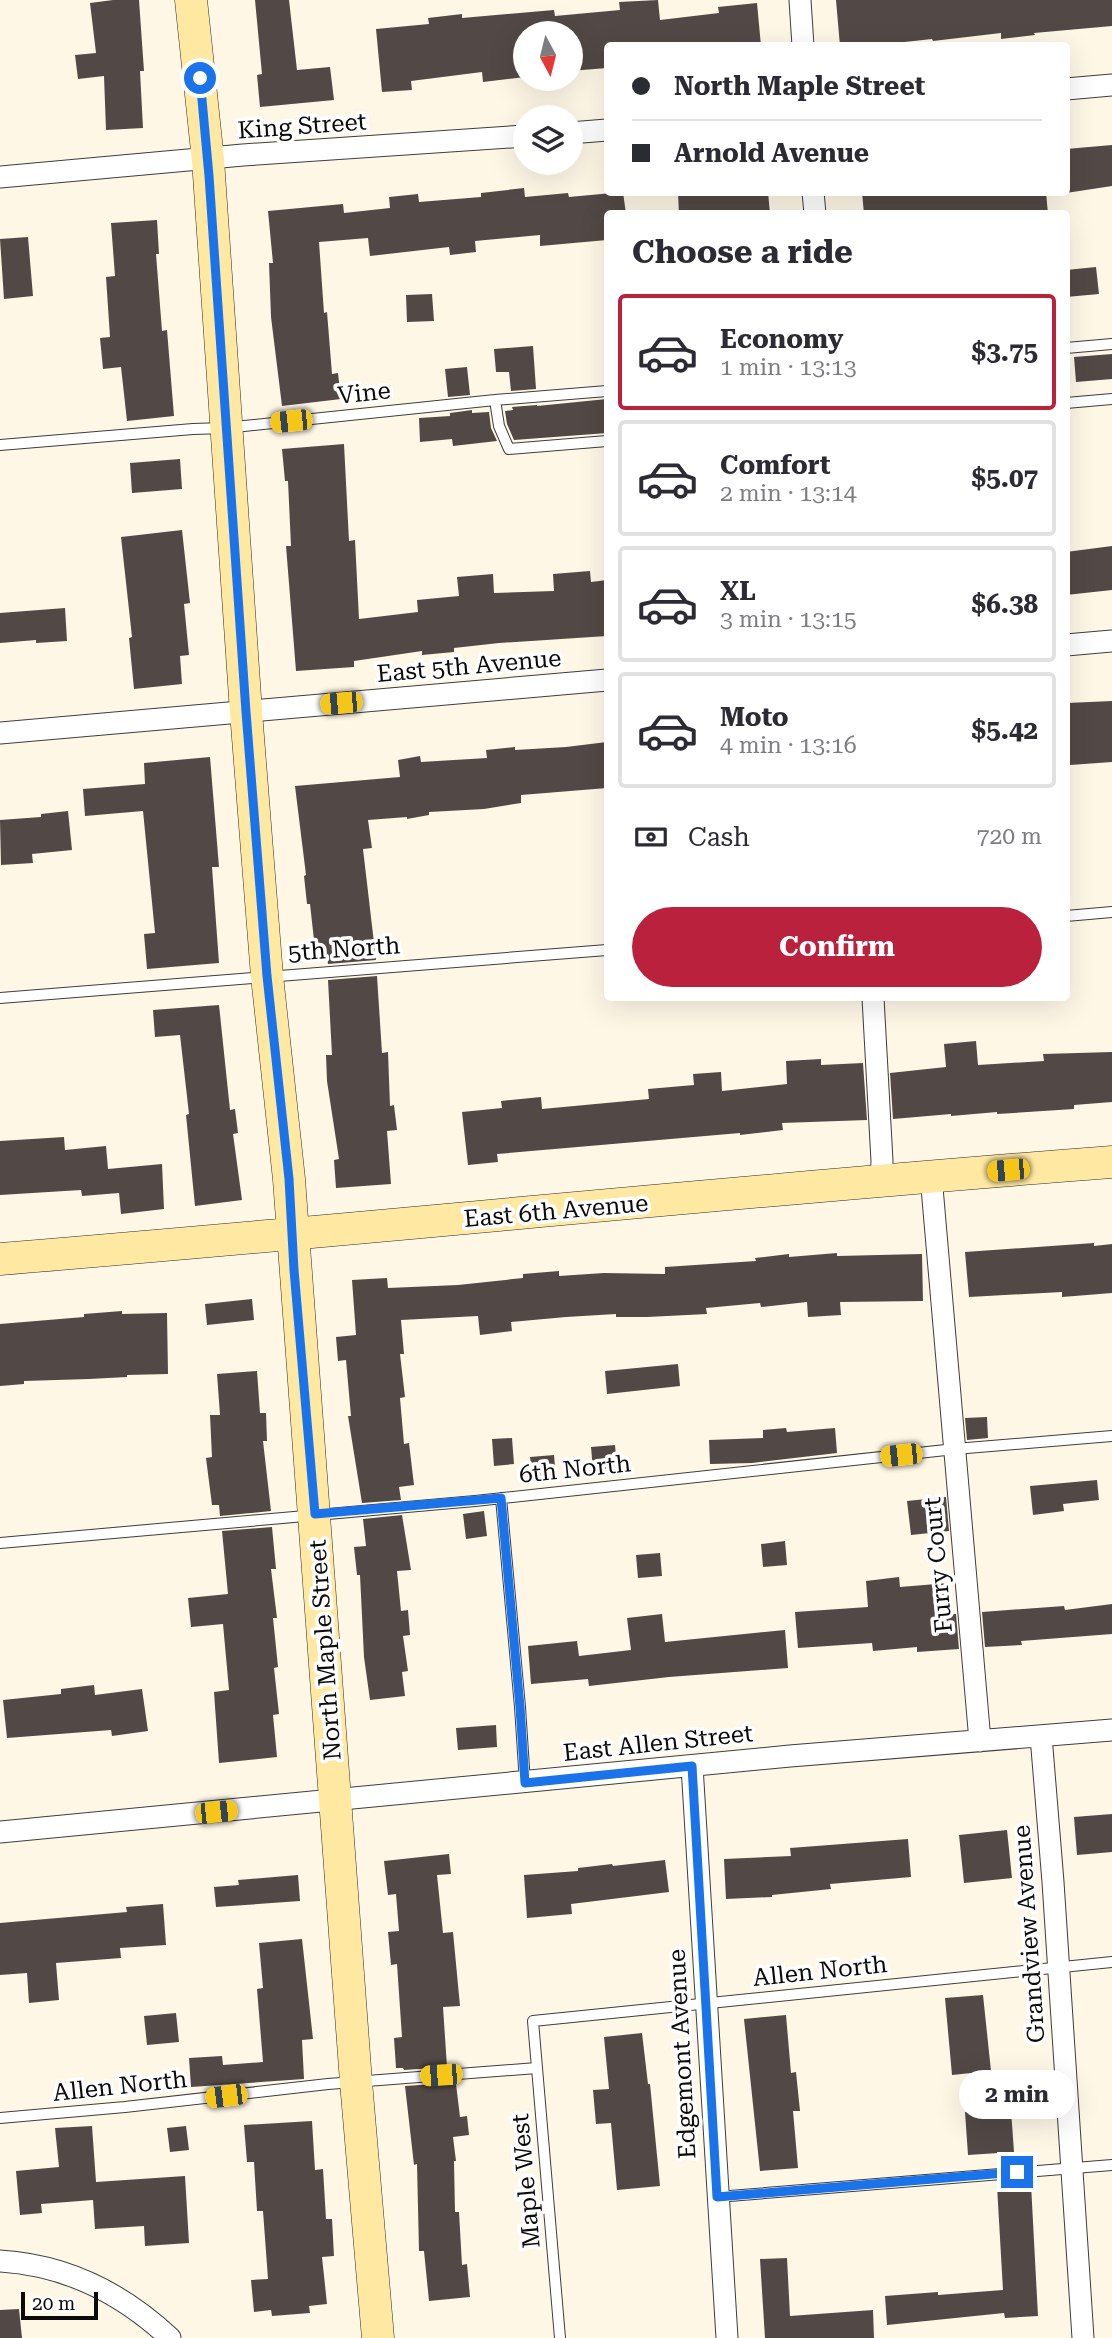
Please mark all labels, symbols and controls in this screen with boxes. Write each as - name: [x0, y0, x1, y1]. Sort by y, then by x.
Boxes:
- north arrow: [513, 21, 583, 91]
- map controls: [513, 21, 583, 175]
- route start: [184, 62, 216, 94]
- text: North Maple Street: [674, 71, 925, 101]
- button: layers: [513, 105, 583, 175]
- street label: King Street: [237, 108, 367, 144]
- text: Arnold Avenue: [674, 138, 869, 168]
- text: Choose a ride: [632, 233, 853, 271]
- icon: car: [636, 321, 699, 384]
- text: Economy: [720, 324, 843, 354]
- text: $3.75: [972, 337, 1038, 367]
- text: 1 min · 13:13: [720, 354, 857, 381]
- street label: Vine: [336, 376, 392, 410]
- car: [270, 408, 313, 434]
- icon: car: [636, 447, 699, 510]
- text: Comfort: [720, 450, 830, 480]
- text: $5.07: [972, 463, 1038, 493]
- text: 2 min · 13:14: [720, 480, 857, 507]
- icon: car: [636, 573, 699, 636]
- text: XL: [720, 576, 756, 606]
- text: $6.38: [972, 589, 1038, 619]
- text: 3 min · 13:15: [720, 606, 857, 633]
- street label: East 5th Avenue: [376, 644, 562, 688]
- car: [320, 691, 363, 715]
- icon: car: [636, 699, 699, 762]
- text: Moto: [720, 702, 789, 732]
- text: $5.42: [972, 715, 1038, 745]
- text: 4 min · 13:16: [720, 732, 857, 759]
- icon: cash: [632, 818, 670, 856]
- text: Cash: [688, 822, 750, 852]
- text: 720 m: [977, 823, 1042, 850]
- button: Confirm: [632, 907, 1042, 987]
- street label: 5th North: [287, 931, 401, 967]
- car: [987, 1158, 1030, 1182]
- street label: East 6th Avenue: [463, 1189, 649, 1233]
- car: [880, 1442, 923, 1468]
- street label: 6th North: [518, 1449, 632, 1489]
- street label: Furry Court: [918, 1496, 958, 1634]
- street label: North Maple Street: [303, 1539, 347, 1761]
- street label: East Allen Street: [562, 1719, 754, 1767]
- car: [195, 1799, 238, 1825]
- street label: Grandview Avenue: [1007, 1824, 1051, 2044]
- street label: Edgemont Avenue: [663, 1948, 701, 2160]
- street label: Allen North: [751, 1950, 889, 1992]
- car: [420, 2063, 463, 2087]
- street label: Allen North: [51, 2065, 189, 2107]
- callout: 2 min: [959, 2070, 1075, 2120]
- text: 2 min: [985, 2081, 1049, 2108]
- car: [204, 2083, 249, 2109]
- street label: Maple West: [506, 2113, 546, 2249]
- route end: [1001, 2156, 1033, 2188]
- scale bar: [21, 2289, 98, 2321]
- text: 20 m: [32, 2292, 75, 2315]

